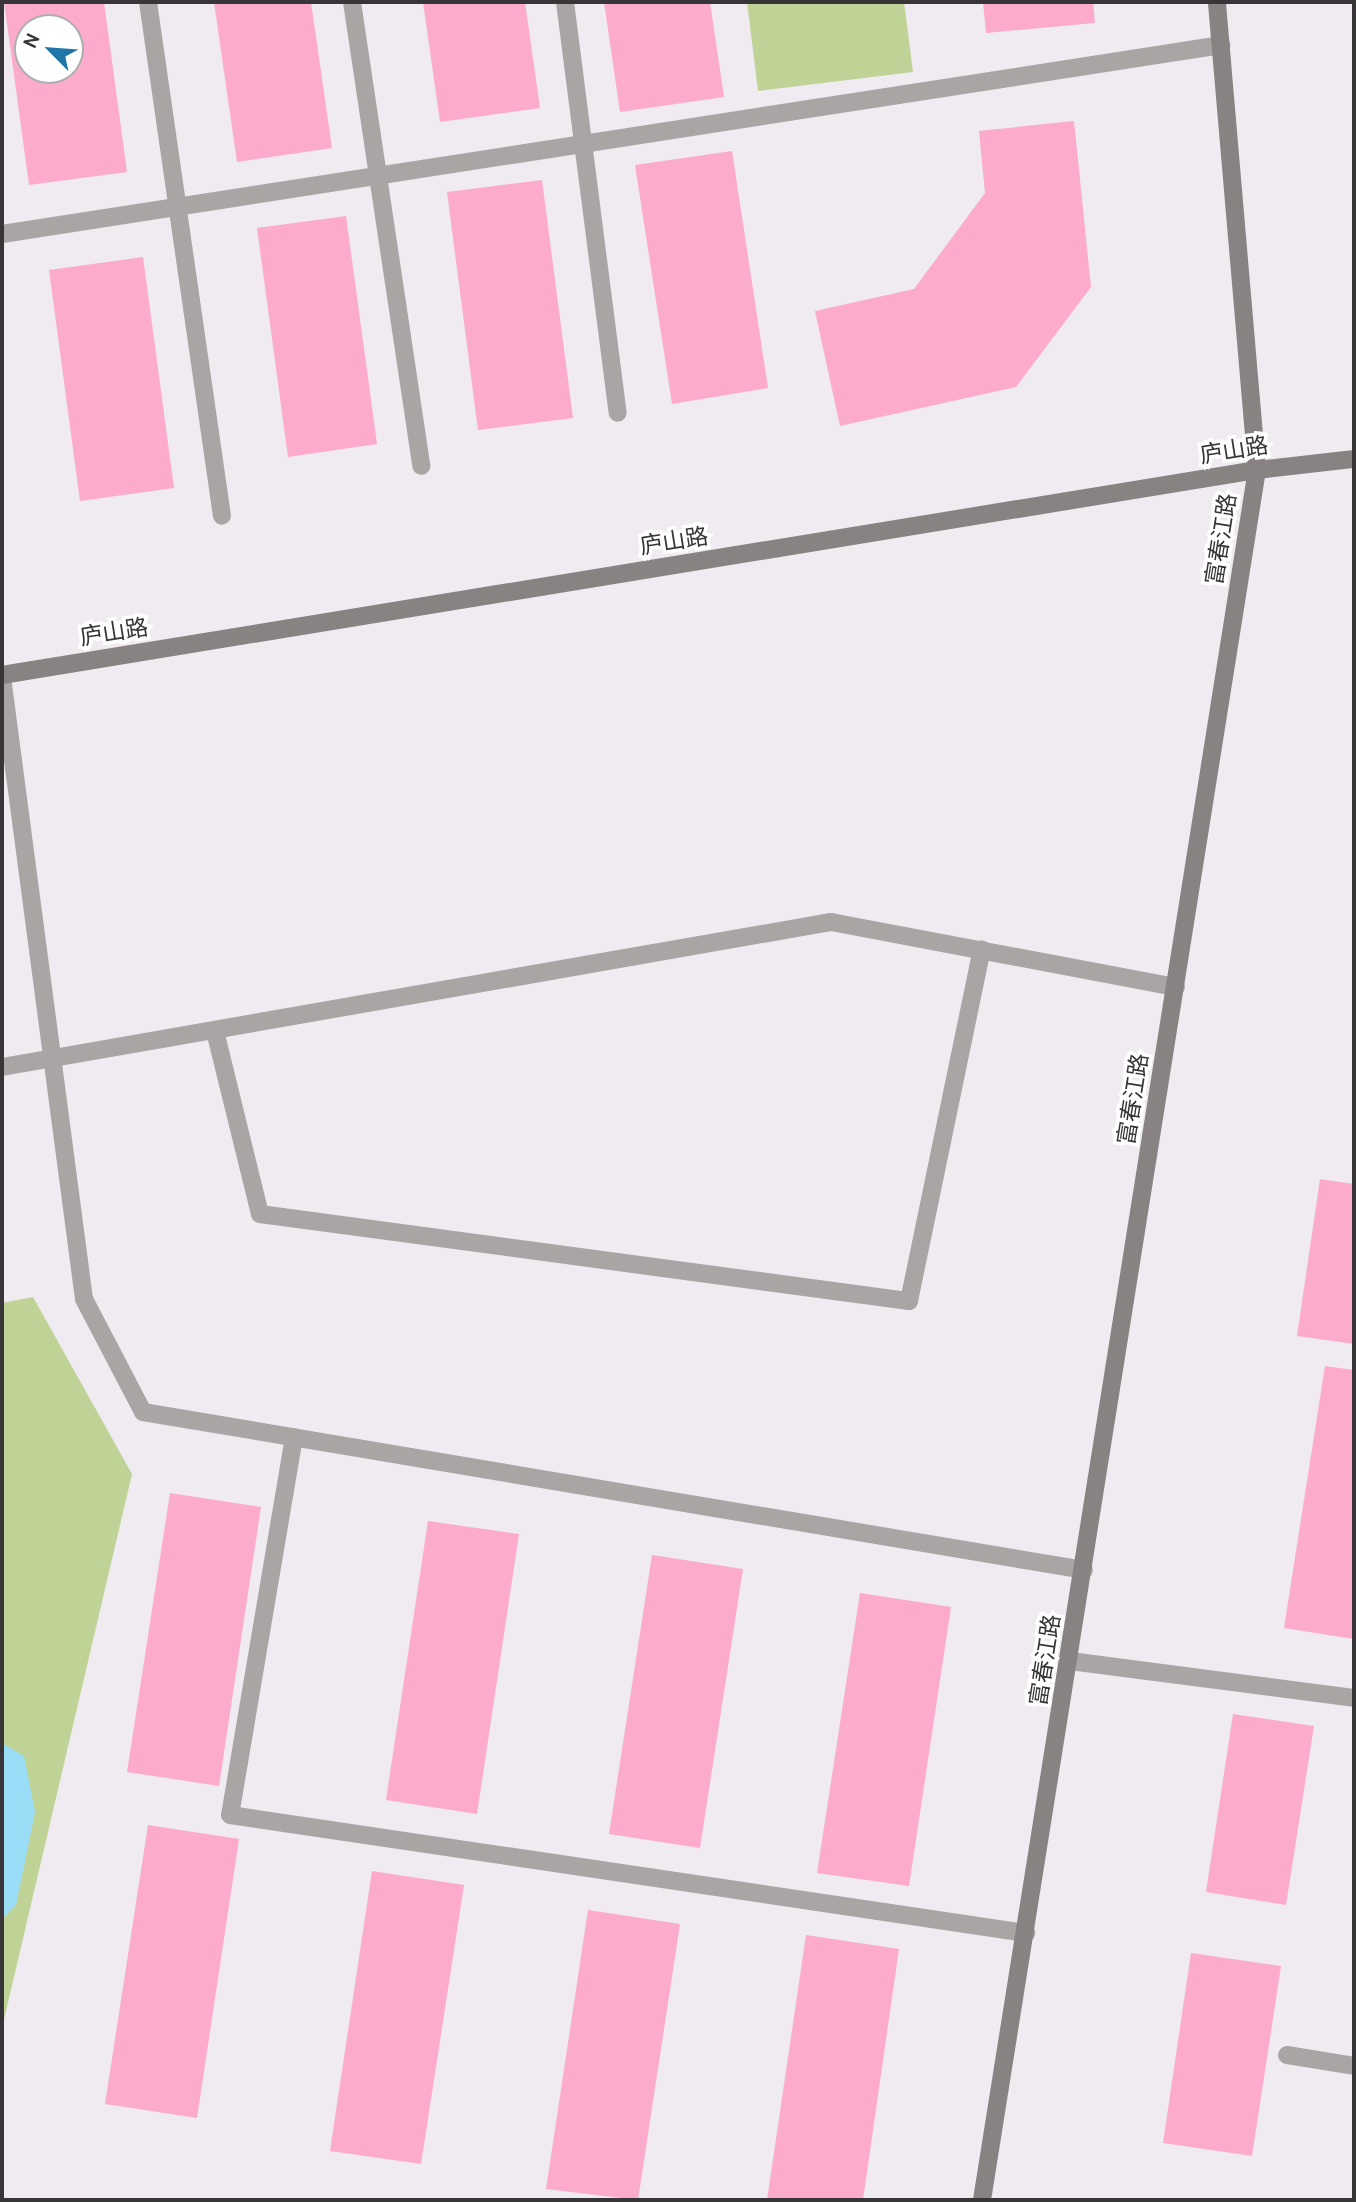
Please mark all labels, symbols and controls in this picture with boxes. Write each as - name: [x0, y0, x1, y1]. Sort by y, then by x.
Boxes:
- north arrow: [14, 14, 84, 84]
- text: N: [18, 30, 45, 52]
- street label: 庐山路: [1198, 431, 1270, 469]
- street label: 富春江路: [1200, 491, 1242, 587]
- street label: 庐山路: [638, 522, 710, 560]
- street label: 庐山路: [78, 613, 150, 651]
- street label: 富春江路: [1112, 1051, 1154, 1147]
- street label: 富春江路: [1024, 1612, 1066, 1708]

